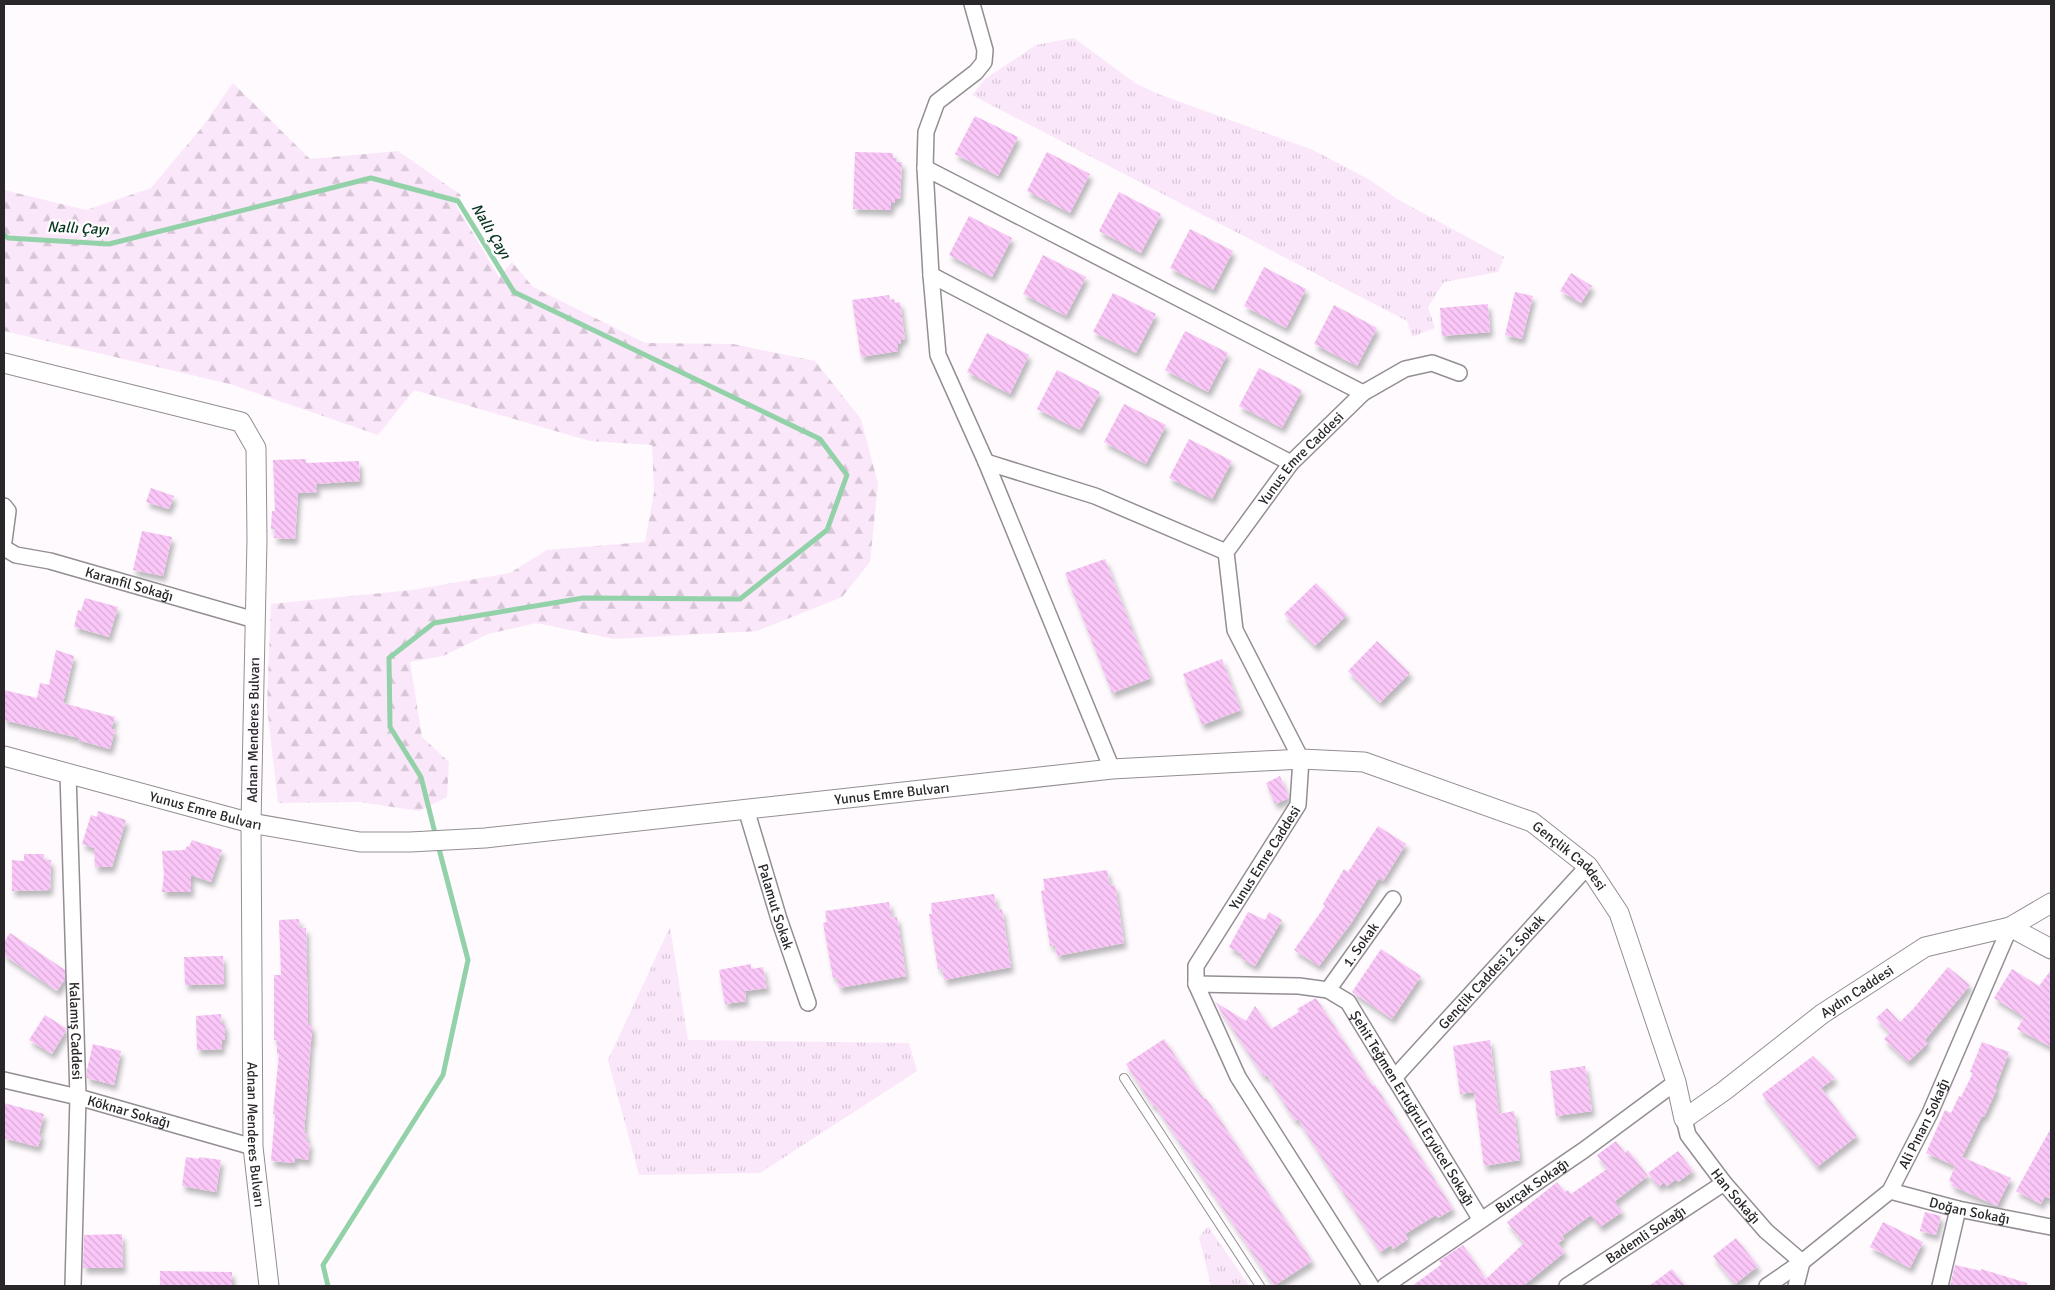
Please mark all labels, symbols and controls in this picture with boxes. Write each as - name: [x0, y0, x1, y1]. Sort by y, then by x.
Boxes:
- water label: Nallı Çayı: [467, 200, 515, 263]
- water label: Nallı Çayı: [47, 217, 110, 239]
- street label: Yunus Emre Caddesi: [1255, 409, 1347, 509]
- street label: Karanfil Sokağı: [83, 564, 175, 605]
- street label: Adnan Menderes Bulvarı: [244, 657, 263, 803]
- street label: Yunus Emre Bulvarı: [834, 779, 950, 808]
- street label: Yunus Emre Bulvarı: [148, 788, 263, 834]
- street label: Yunus Emre Caddesi: [1226, 803, 1304, 913]
- street label: Gençlik Caddesi: [1529, 818, 1610, 894]
- street label: Palamut Sokak: [754, 862, 797, 952]
- street label: Gençlik Caddesi 2. Sokak: [1435, 911, 1548, 1033]
- street label: 1. Sokak: [1339, 919, 1383, 970]
- street label: Aydın Caddesi: [1817, 962, 1897, 1022]
- street label: Kalamış Caddesi: [65, 982, 85, 1080]
- street label: Şehit Teğmen Ertuğrul Eryücel Sokağı: [1346, 1008, 1478, 1209]
- street label: Adnan Menderes Bulvarı: [243, 1062, 268, 1208]
- street label: Ali Pınarı Sokağı: [1895, 1076, 1953, 1172]
- street label: Köknar Sokağı: [85, 1092, 172, 1132]
- street label: Burçak Sokağı: [1492, 1155, 1572, 1217]
- street label: Han Sokağı: [1707, 1165, 1764, 1228]
- street label: Doğan Sokağı: [1927, 1194, 2011, 1228]
- street label: Bademli Sokağı: [1603, 1202, 1689, 1267]

